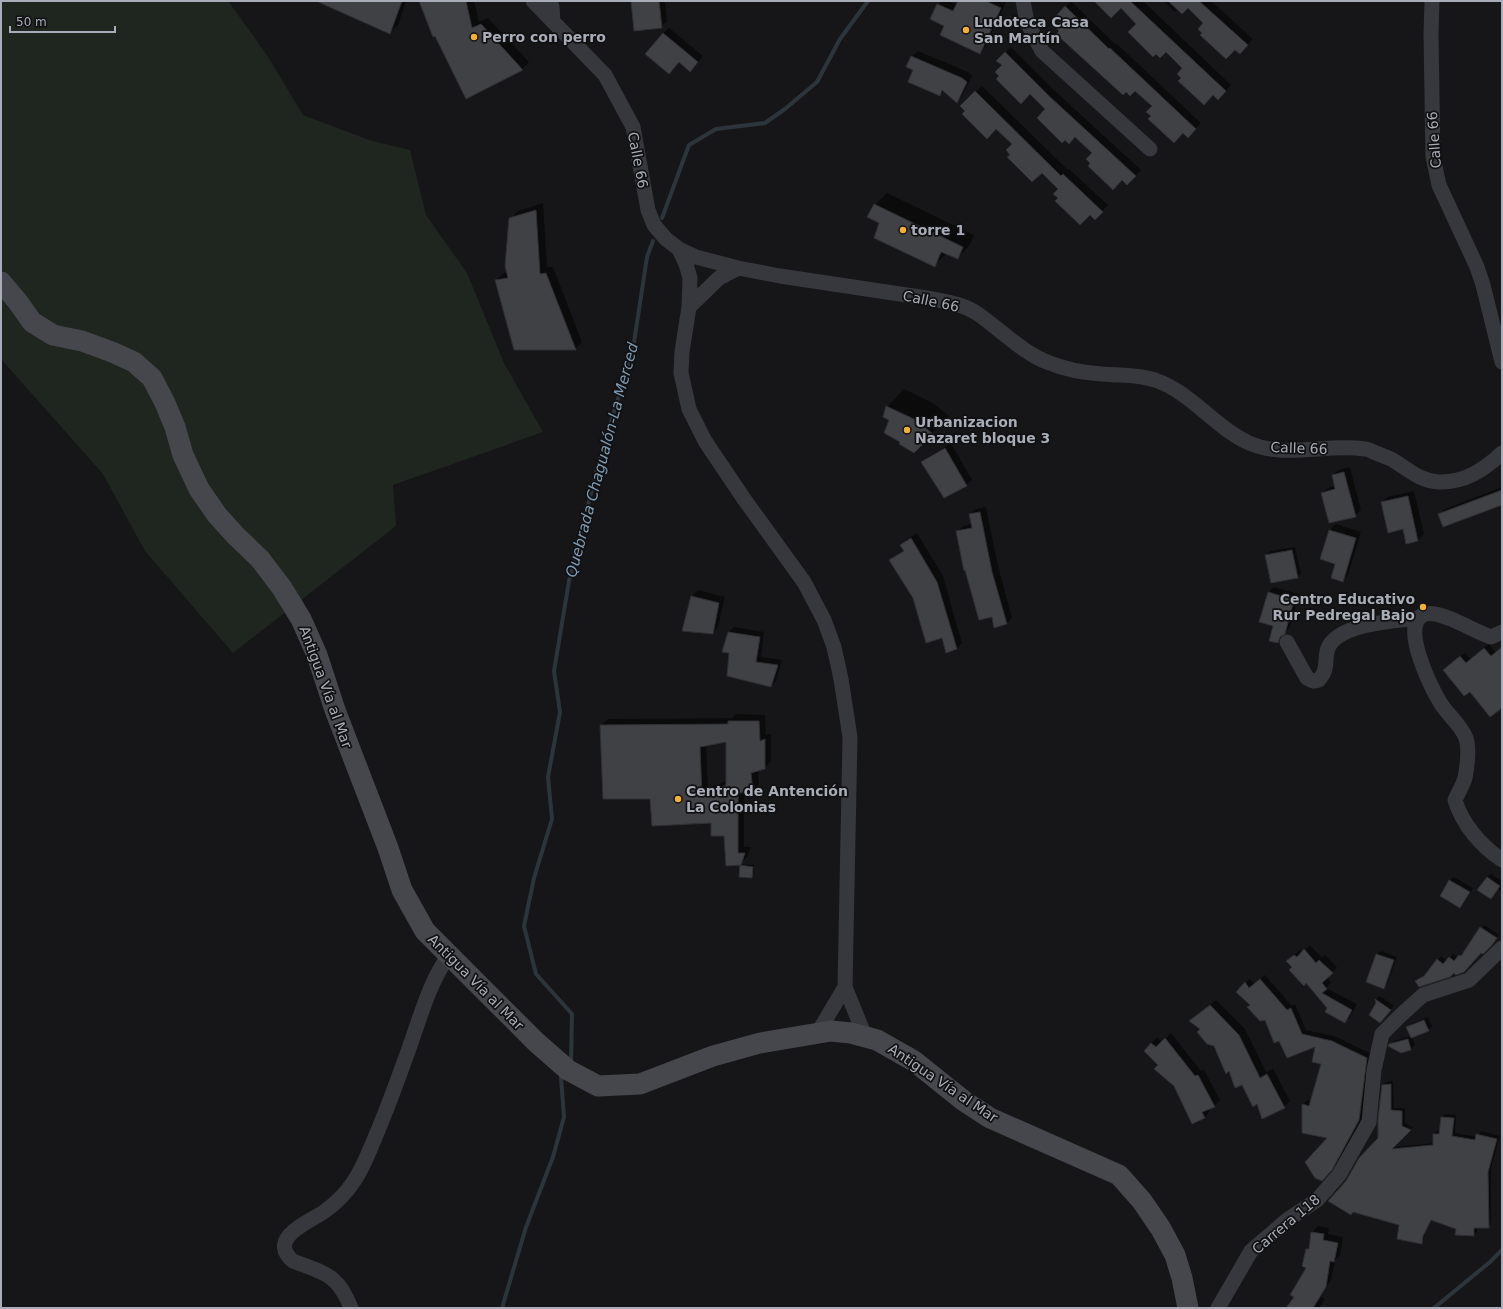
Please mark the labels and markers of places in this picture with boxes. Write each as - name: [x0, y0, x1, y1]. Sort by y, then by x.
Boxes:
- place label: Ludoteca Casa San Martín: [974, 14, 1089, 46]
- marker: Ludoteca Casa San Martín: [961, 25, 971, 35]
- place label: Perro con perro: [482, 29, 606, 45]
- marker: Perro con perro: [469, 32, 479, 42]
- place label: torre 1: [911, 222, 965, 238]
- marker: torre 1: [898, 225, 908, 235]
- place label: Urbanizacion Nazaret bloque 3: [915, 414, 1050, 446]
- marker: Urbanizacion Nazaret bloque 3: [902, 425, 912, 435]
- place label: Centro Educativo Rur Pedregal Bajo: [1273, 591, 1415, 623]
- marker: Centro Educativo Rur Pedregal Bajo: [1418, 602, 1428, 612]
- place label: Centro de Antención La Colonias: [686, 783, 848, 815]
- marker: Centro de Antención La Colonias: [673, 794, 683, 804]

